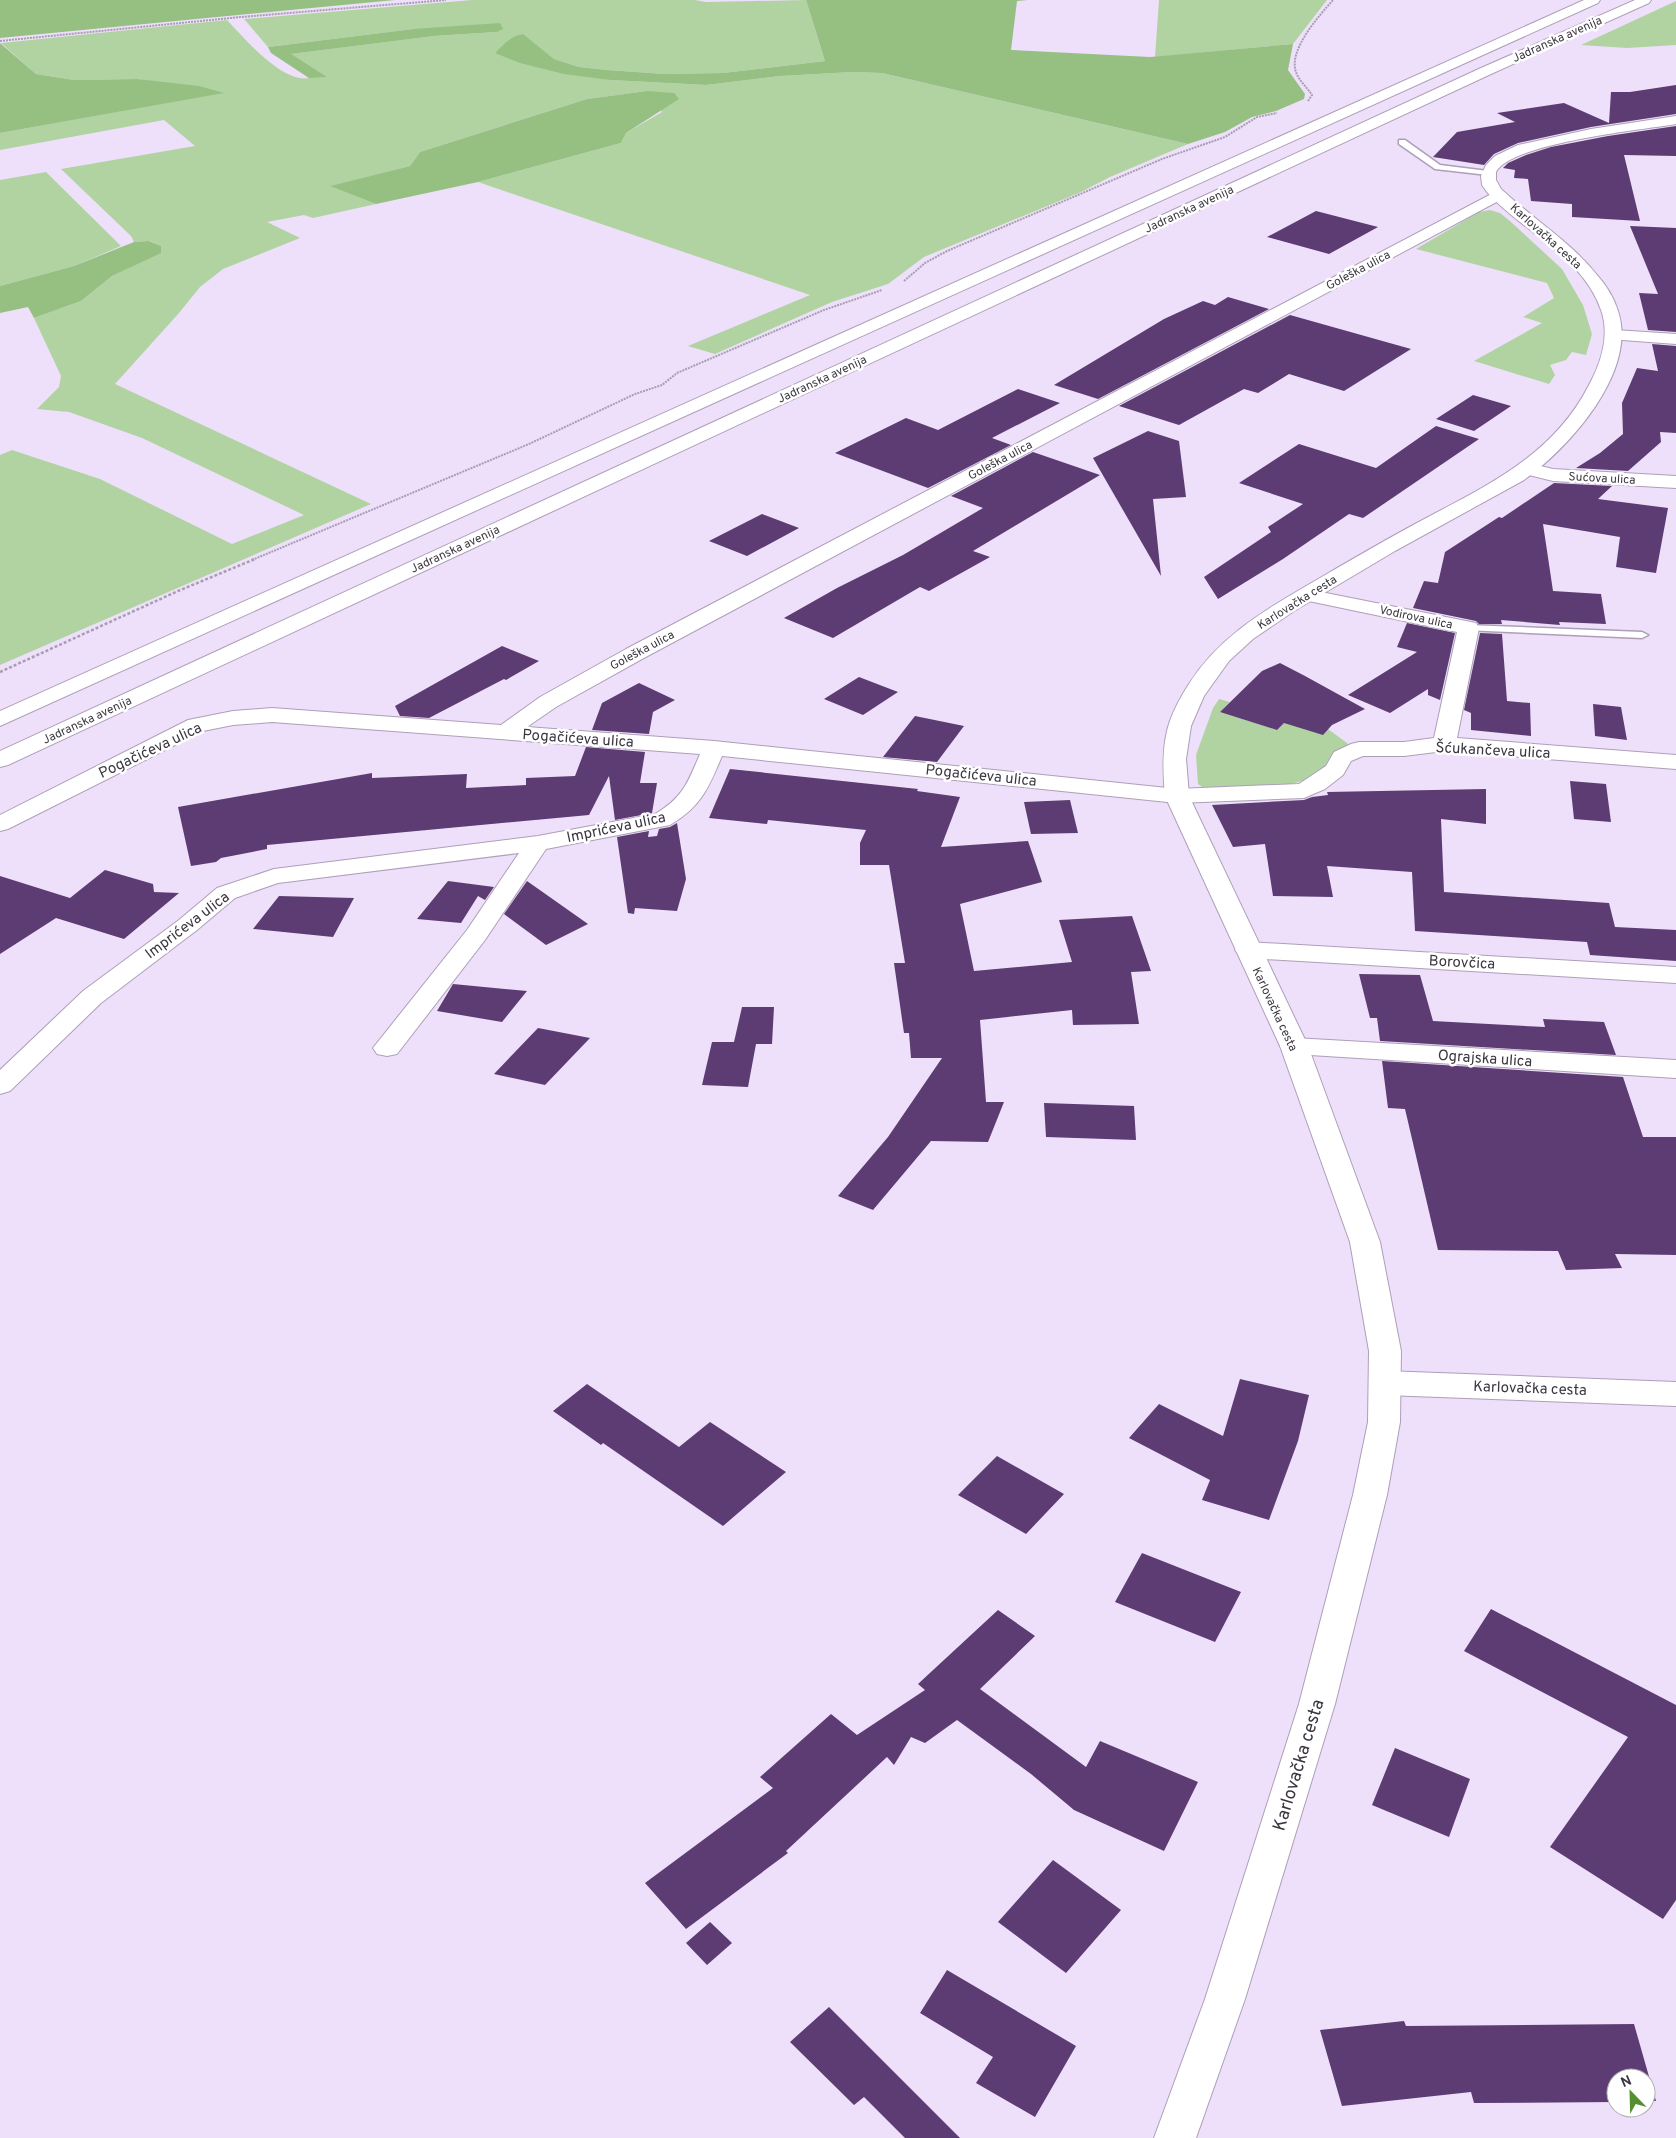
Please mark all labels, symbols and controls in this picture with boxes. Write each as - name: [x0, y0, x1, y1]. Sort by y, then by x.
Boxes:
- street label: Jadranska avenija: [1510, 13, 1605, 67]
- street label: Jadranska avenija: [1142, 182, 1237, 238]
- street label: Karlovačka cesta: [1506, 200, 1584, 273]
- street label: Goleška ulica: [1324, 247, 1393, 294]
- street label: Jadranska avenija: [775, 352, 870, 408]
- street label: Goleška ulica: [966, 437, 1035, 484]
- street label: Sućova ulica: [1568, 469, 1636, 489]
- street label: Jadranska avenija: [408, 522, 503, 578]
- street label: Karlovačka cesta: [1255, 572, 1340, 634]
- street label: Vodirova ulica: [1378, 602, 1454, 634]
- street label: Goleška ulica: [608, 627, 677, 674]
- street label: Jadranska avenija: [40, 693, 135, 749]
- street label: Pogačićeva ulica: [96, 719, 205, 784]
- street label: Pogačićeva ulica: [521, 726, 634, 753]
- street label: Šćukančeva ulica: [1435, 737, 1551, 764]
- street label: Pogačićeva ulica: [924, 761, 1037, 792]
- street label: Imprićeva ulica: [565, 809, 668, 848]
- street label: Imprićeva ulica: [142, 888, 234, 964]
- street label: Borovčica: [1428, 952, 1496, 975]
- street label: Karlovačka cesta: [1248, 965, 1301, 1054]
- street label: Ograjska ulica: [1437, 1047, 1533, 1072]
- street label: Karlovačka cesta: [1473, 1378, 1587, 1401]
- street label: Karlovačka cesta: [1268, 1697, 1330, 1834]
- north arrow: [1606, 2068, 1656, 2118]
- text: N: [1619, 2073, 1634, 2092]

